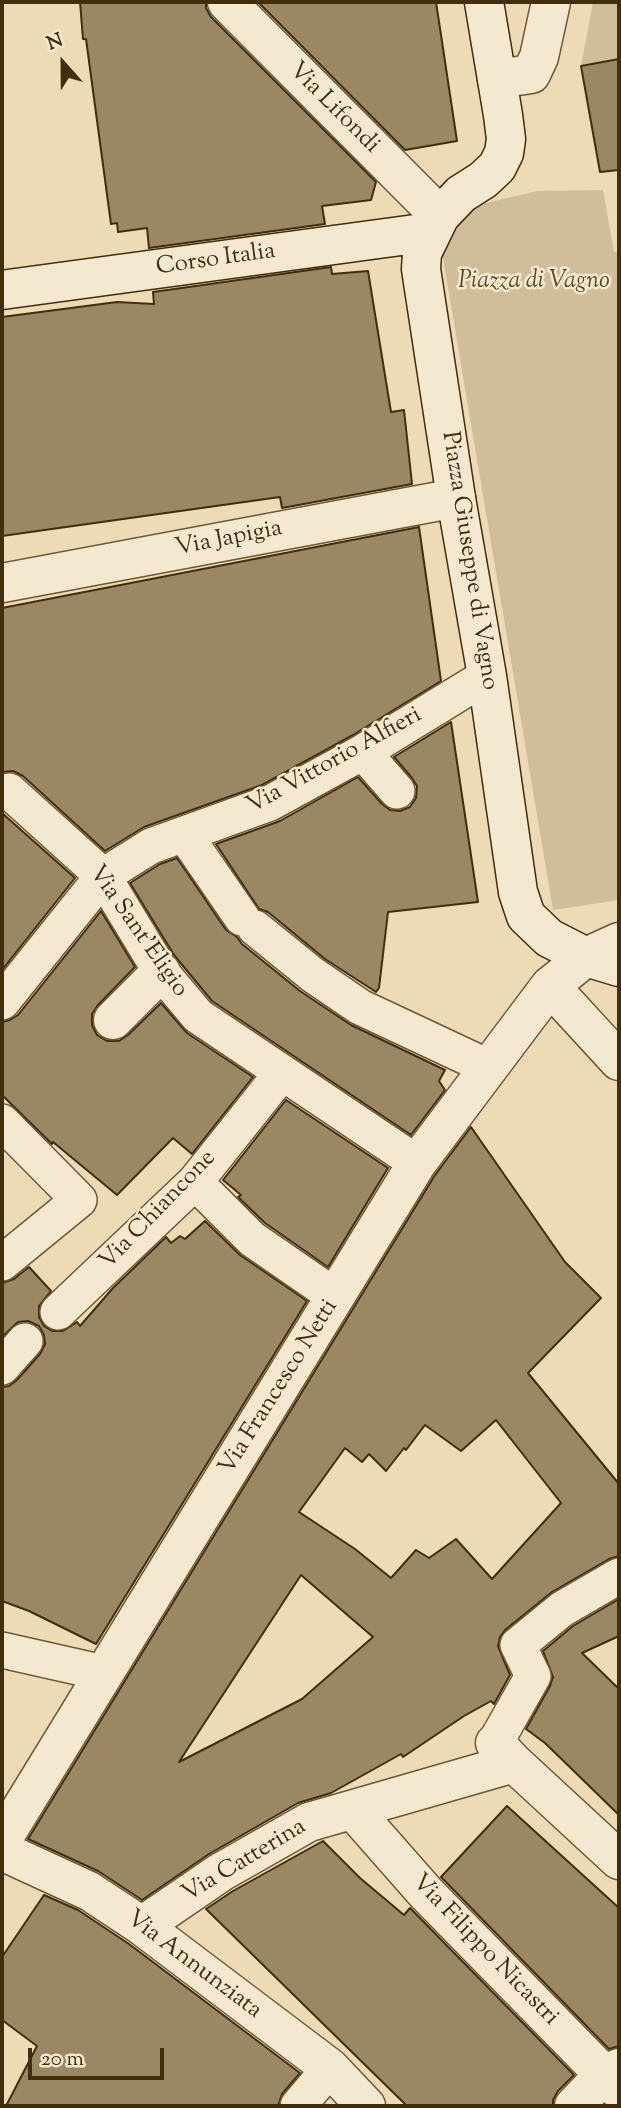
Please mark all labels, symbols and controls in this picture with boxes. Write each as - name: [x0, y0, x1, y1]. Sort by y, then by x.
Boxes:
- north arrow: [28, 28, 98, 98]
- text: N: [43, 28, 67, 58]
- street label: Via Lifondi: [281, 57, 385, 161]
- street label: Corso Italia: [154, 238, 278, 284]
- park label: Piazza di Vagno: [458, 269, 610, 297]
- street label: Piazza Giuseppe di Vagno: [433, 430, 503, 692]
- street label: Via Japigia: [173, 516, 285, 564]
- street label: Via Vittorio Alfieri: [243, 702, 427, 822]
- street label: Via Sant'Eligio: [81, 861, 193, 1003]
- street label: Via Chiancone: [95, 1145, 223, 1277]
- street label: Via Francesco Netti: [214, 1295, 346, 1481]
- street label: Via Catterina: [178, 1814, 312, 1910]
- street label: Via Filippo Nicastri: [404, 1869, 564, 2033]
- street label: Via Annunziata: [119, 1906, 267, 2026]
- scale bar: [32, 2035, 168, 2078]
- text: 20 m: [41, 2045, 84, 2075]

